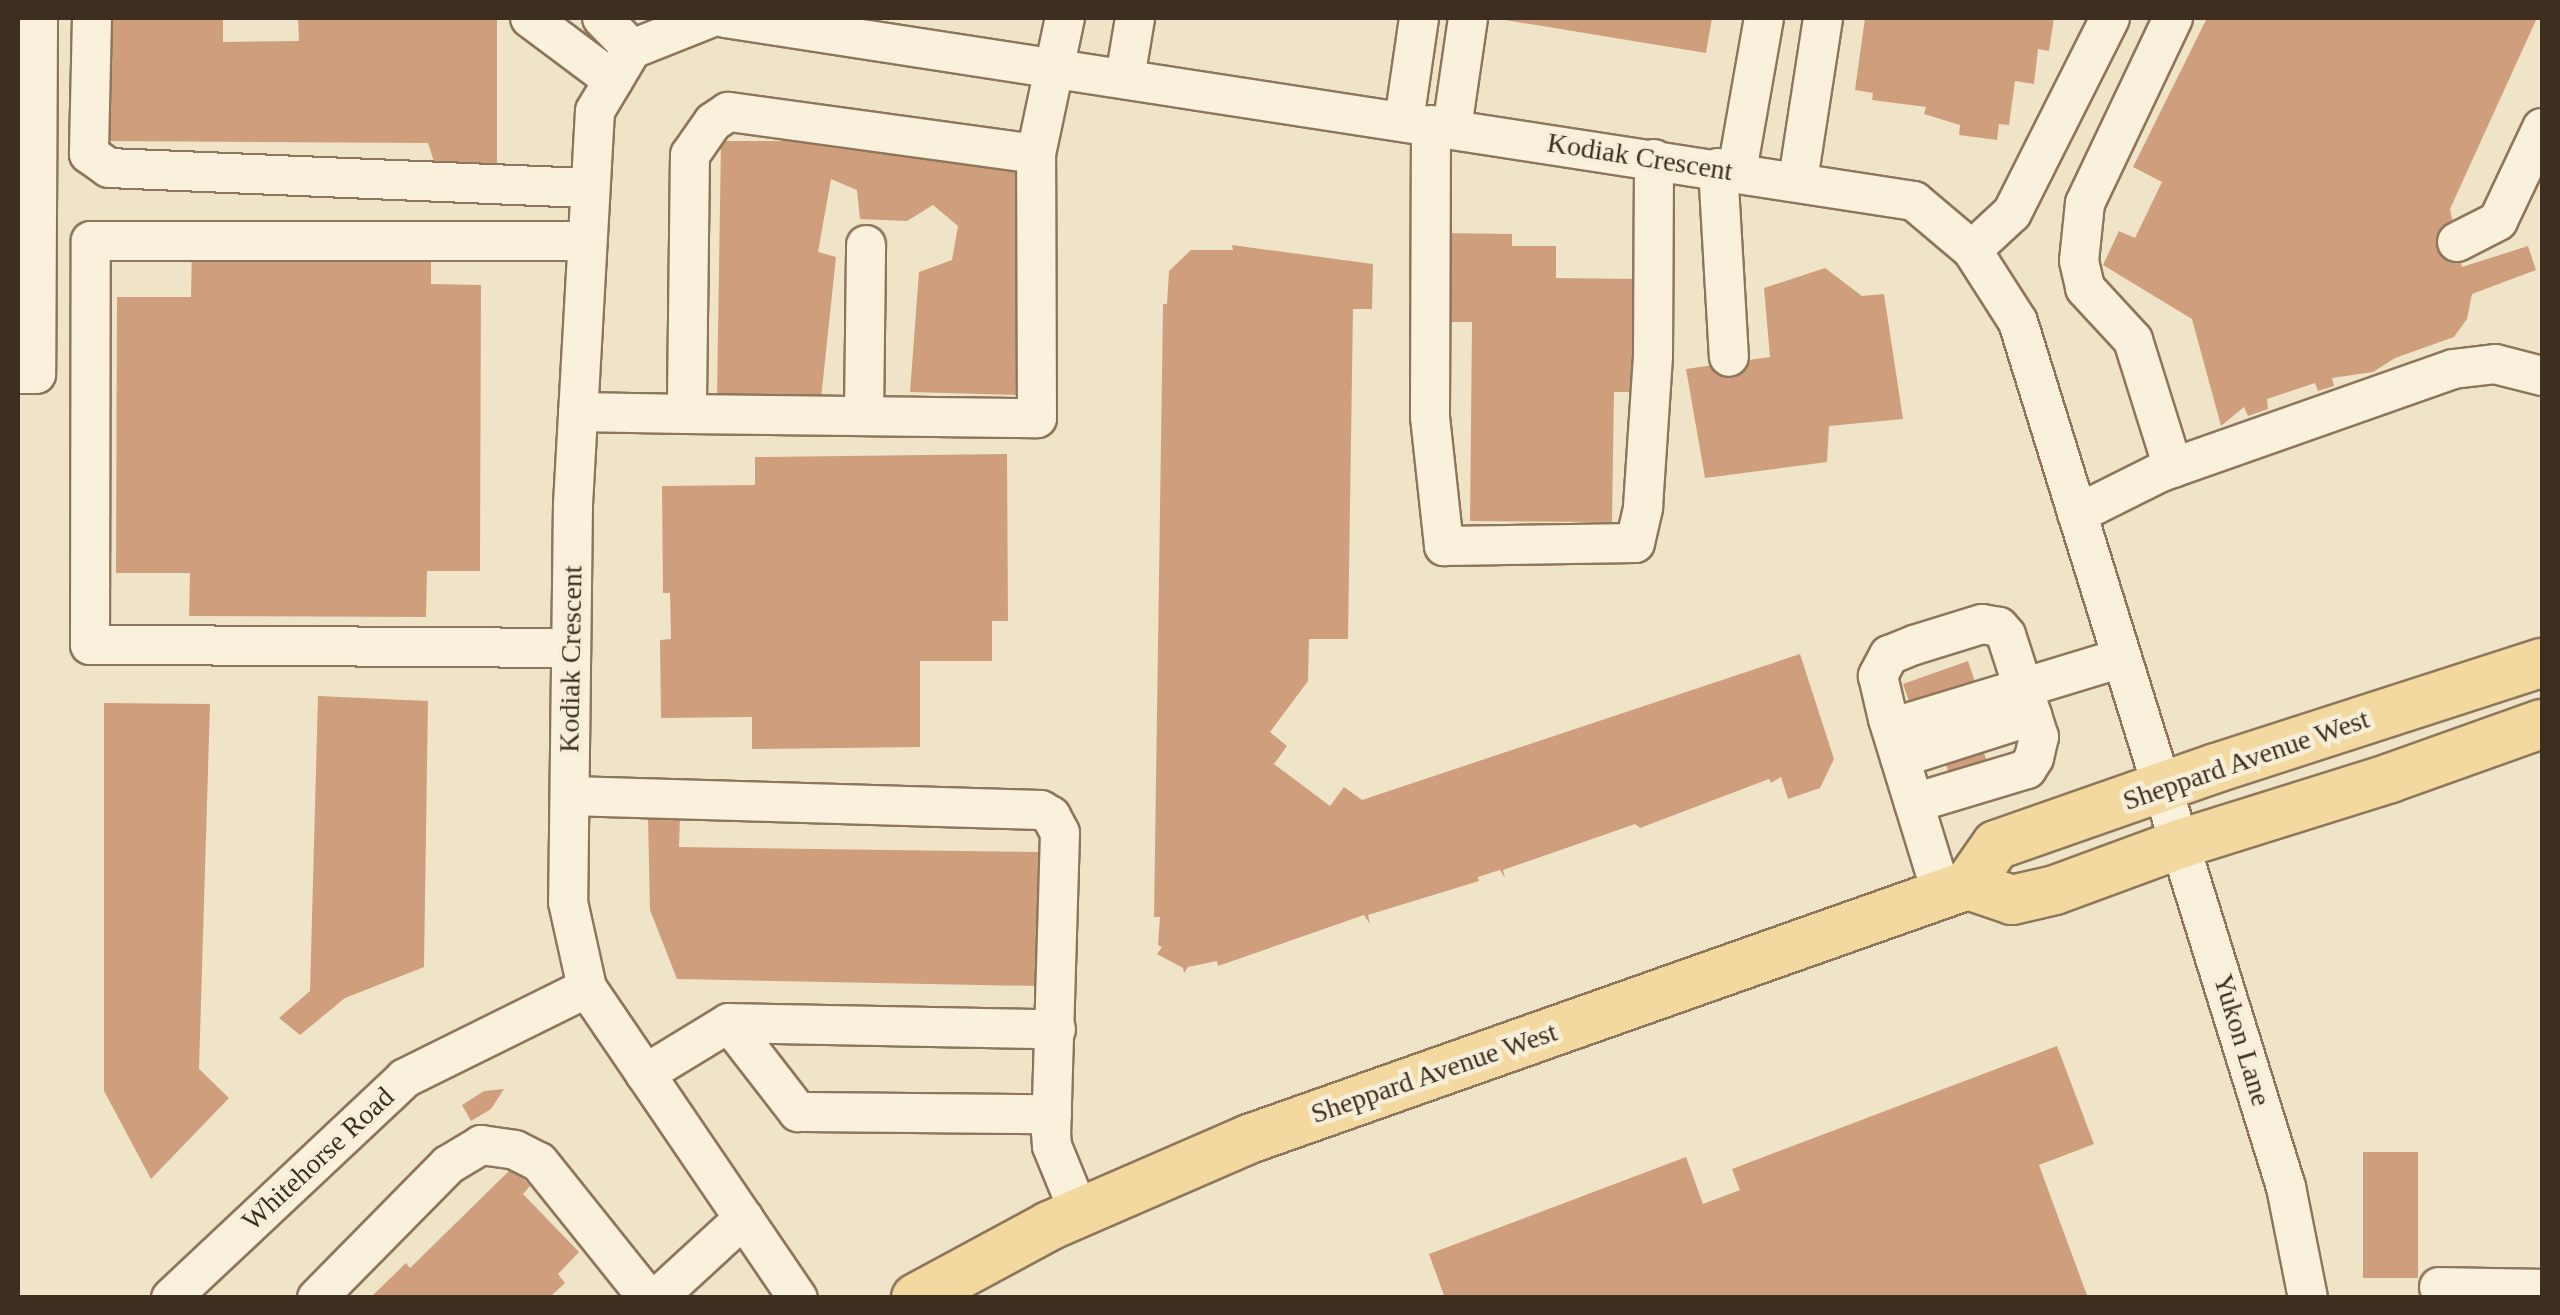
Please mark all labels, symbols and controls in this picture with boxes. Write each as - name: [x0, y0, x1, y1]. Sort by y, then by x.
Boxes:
- street label: Kodiak Crescent: [1545, 126, 1735, 188]
- street label: Kodiak Crescent: [553, 565, 589, 753]
- street label: Sheppard Avenue West: [2118, 702, 2374, 818]
- street label: Yukon Lane: [2206, 970, 2278, 1110]
- street label: Sheppard Avenue West: [1306, 1015, 1562, 1131]
- street label: Whitehorse Road: [235, 1080, 401, 1238]

